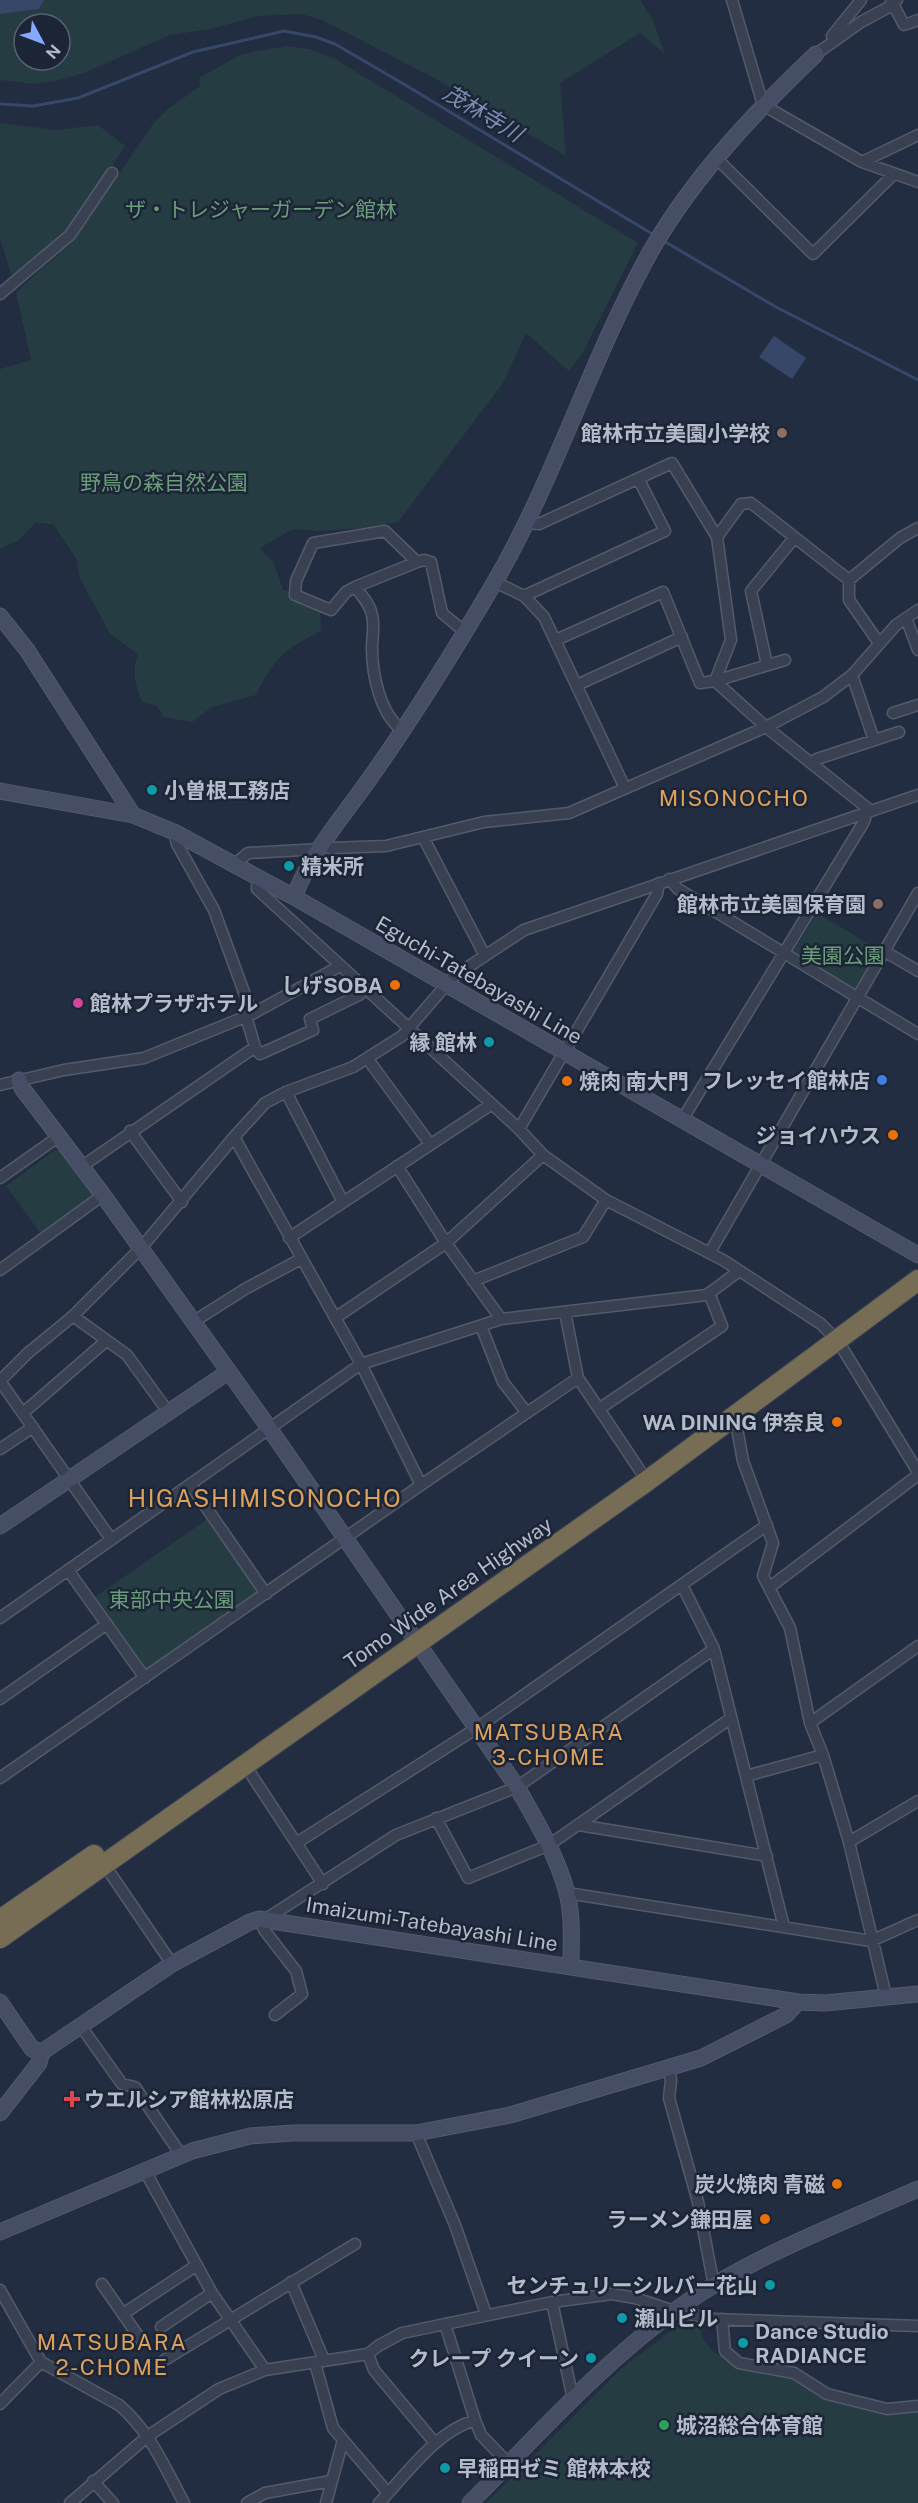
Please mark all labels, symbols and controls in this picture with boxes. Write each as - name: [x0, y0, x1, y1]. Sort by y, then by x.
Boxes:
- north arrow: [12, 12, 72, 72]
- text: N: [42, 41, 64, 62]
- water label: 茂林寺川: [439, 79, 529, 148]
- park label: ザ・トレジャーガーデン館林: [125, 197, 397, 222]
- place label: 館林市立美園小学校: [581, 421, 770, 446]
- marker: 館林市立美園小学校: [775, 426, 789, 440]
- park label: 野鳥の森自然公園: [80, 470, 248, 495]
- place label: 小曽根工務店: [164, 778, 290, 803]
- marker: 小曽根工務店: [145, 783, 159, 797]
- district label: MISONOCHO: [659, 785, 809, 811]
- place label: 精米所: [301, 854, 364, 879]
- marker: 精米所: [282, 859, 296, 873]
- place label: 館林市立美園保育園: [677, 892, 866, 917]
- marker: 館林市立美園保育園: [871, 897, 885, 911]
- street label: Eguchi-Tatebayashi Line: [371, 911, 587, 1049]
- park label: 美園公園: [801, 943, 885, 968]
- place label: しげSOBA: [281, 973, 383, 998]
- marker: しげSOBA: [388, 978, 402, 992]
- place label: 館林プラザホテル: [90, 991, 258, 1016]
- marker: 館林プラザホテル: [71, 996, 85, 1010]
- place label: 縁 館林: [409, 1030, 477, 1055]
- marker: 縁 館林: [482, 1035, 496, 1049]
- place label: フレッセイ館林店: [702, 1068, 870, 1093]
- place label: 焼肉 南大門: [579, 1069, 689, 1094]
- marker: フレッセイ館林店: [875, 1073, 889, 1087]
- marker: 焼肉 南大門: [560, 1074, 574, 1088]
- place label: ジョイハウス: [755, 1123, 881, 1148]
- marker: ジョイハウス: [886, 1128, 900, 1142]
- place label: WA DINING 伊奈良: [642, 1410, 825, 1435]
- marker: WA DINING 伊奈良: [830, 1415, 844, 1429]
- district label: HIGASHIMISONOCHO: [128, 1484, 402, 1512]
- street label: Tomo Wide Area Highway: [339, 1512, 557, 1674]
- park label: 東部中央公園: [109, 1587, 235, 1612]
- district label: MATSUBARA 3-CHOME: [474, 1719, 624, 1770]
- street label: Imaizumi-Tatebayashi Line: [304, 1892, 560, 1956]
- place label: ウエルシア館林松原店: [84, 2087, 294, 2112]
- marker: ウエルシア館林松原店: [65, 2092, 79, 2106]
- place label: 炭火焼肉 青磁: [694, 2172, 825, 2197]
- marker: 炭火焼肉 青磁: [830, 2177, 844, 2191]
- place label: ラーメン鎌田屋: [607, 2207, 753, 2232]
- marker: ラーメン鎌田屋: [758, 2212, 772, 2226]
- place label: センチュリーシルバー花山: [506, 2273, 758, 2298]
- marker: センチュリーシルバー花山: [763, 2278, 777, 2292]
- place label: 瀬山ビル: [634, 2306, 718, 2331]
- marker: 瀬山ビル: [615, 2311, 629, 2325]
- place label: Dance Studio RADIANCE: [755, 2319, 889, 2368]
- district label: MATSUBARA 2-CHOME: [37, 2329, 187, 2380]
- marker: Dance Studio RADIANCE: [736, 2336, 750, 2350]
- place label: クレープ クイーン: [409, 2346, 579, 2371]
- marker: クレープ クイーン: [584, 2351, 598, 2365]
- place label: 城沼総合体育館: [676, 2413, 823, 2438]
- marker: 城沼総合体育館: [657, 2418, 671, 2432]
- place label: 早稲田ゼミ 館林本校: [457, 2456, 651, 2481]
- marker: 早稲田ゼミ 館林本校: [438, 2461, 452, 2475]

